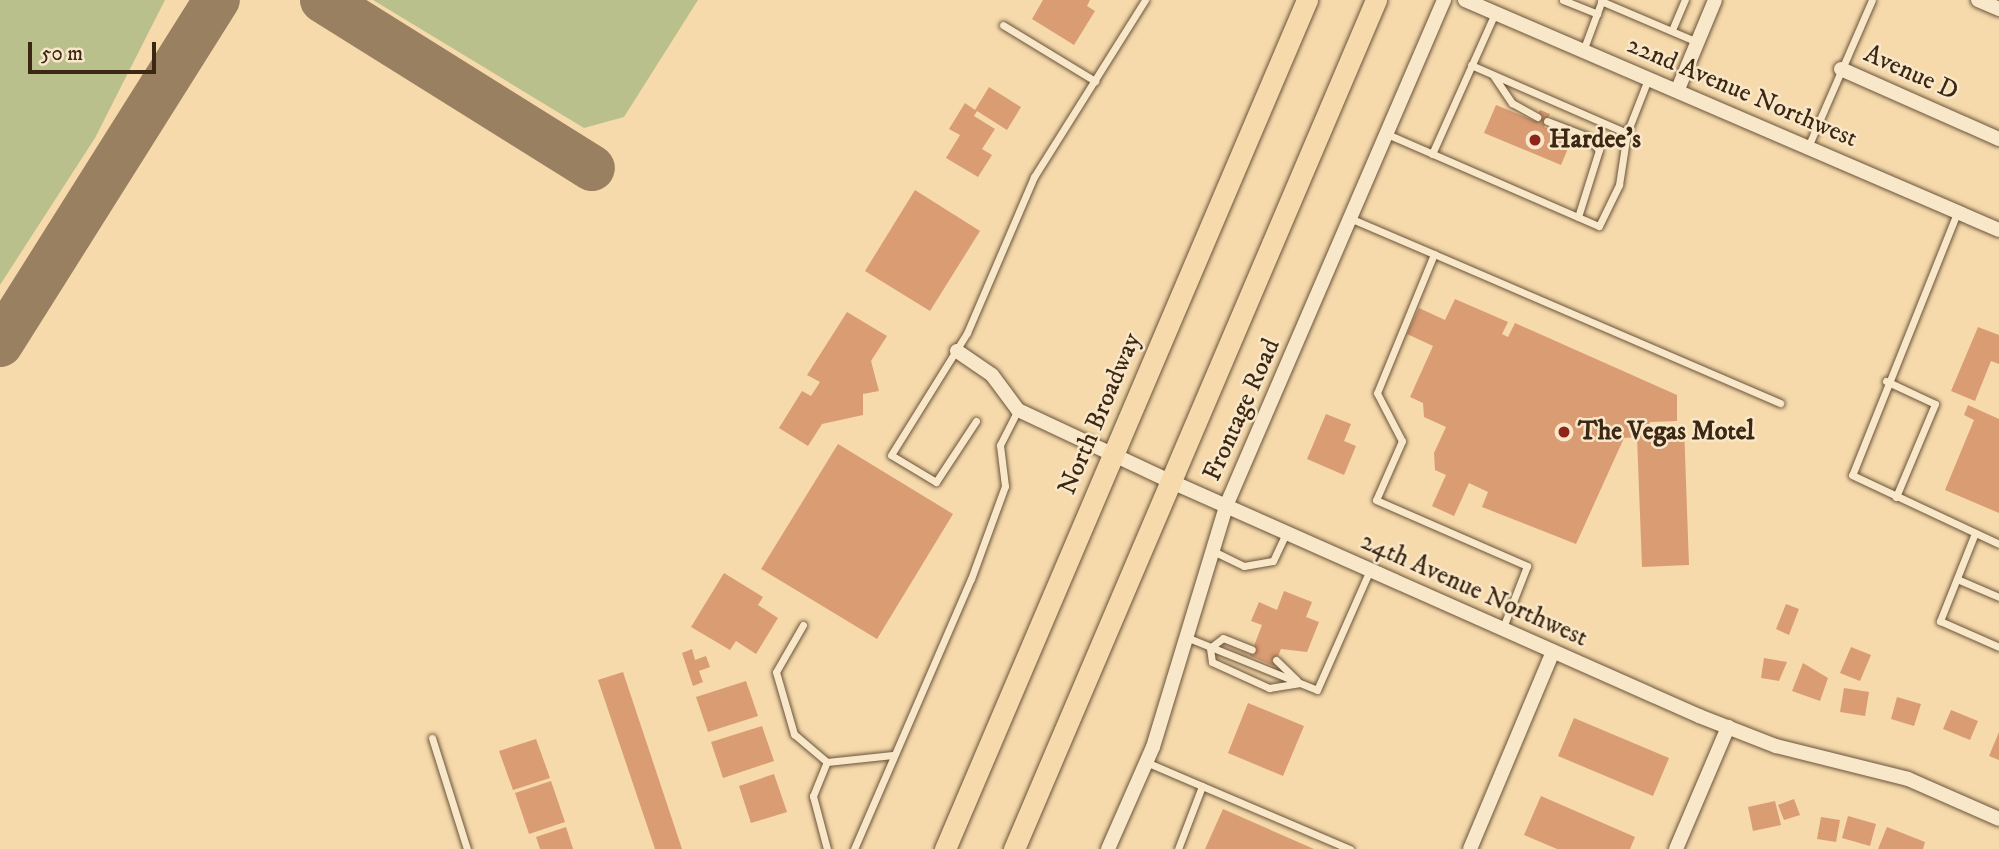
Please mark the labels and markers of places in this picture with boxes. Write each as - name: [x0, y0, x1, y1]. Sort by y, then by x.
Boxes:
- place label: Hardee's: [1549, 124, 1641, 156]
- marker: Hardee's: [1527, 132, 1543, 148]
- place label: The Vegas Motel: [1578, 416, 1754, 448]
- marker: The Vegas Motel: [1556, 424, 1572, 440]

